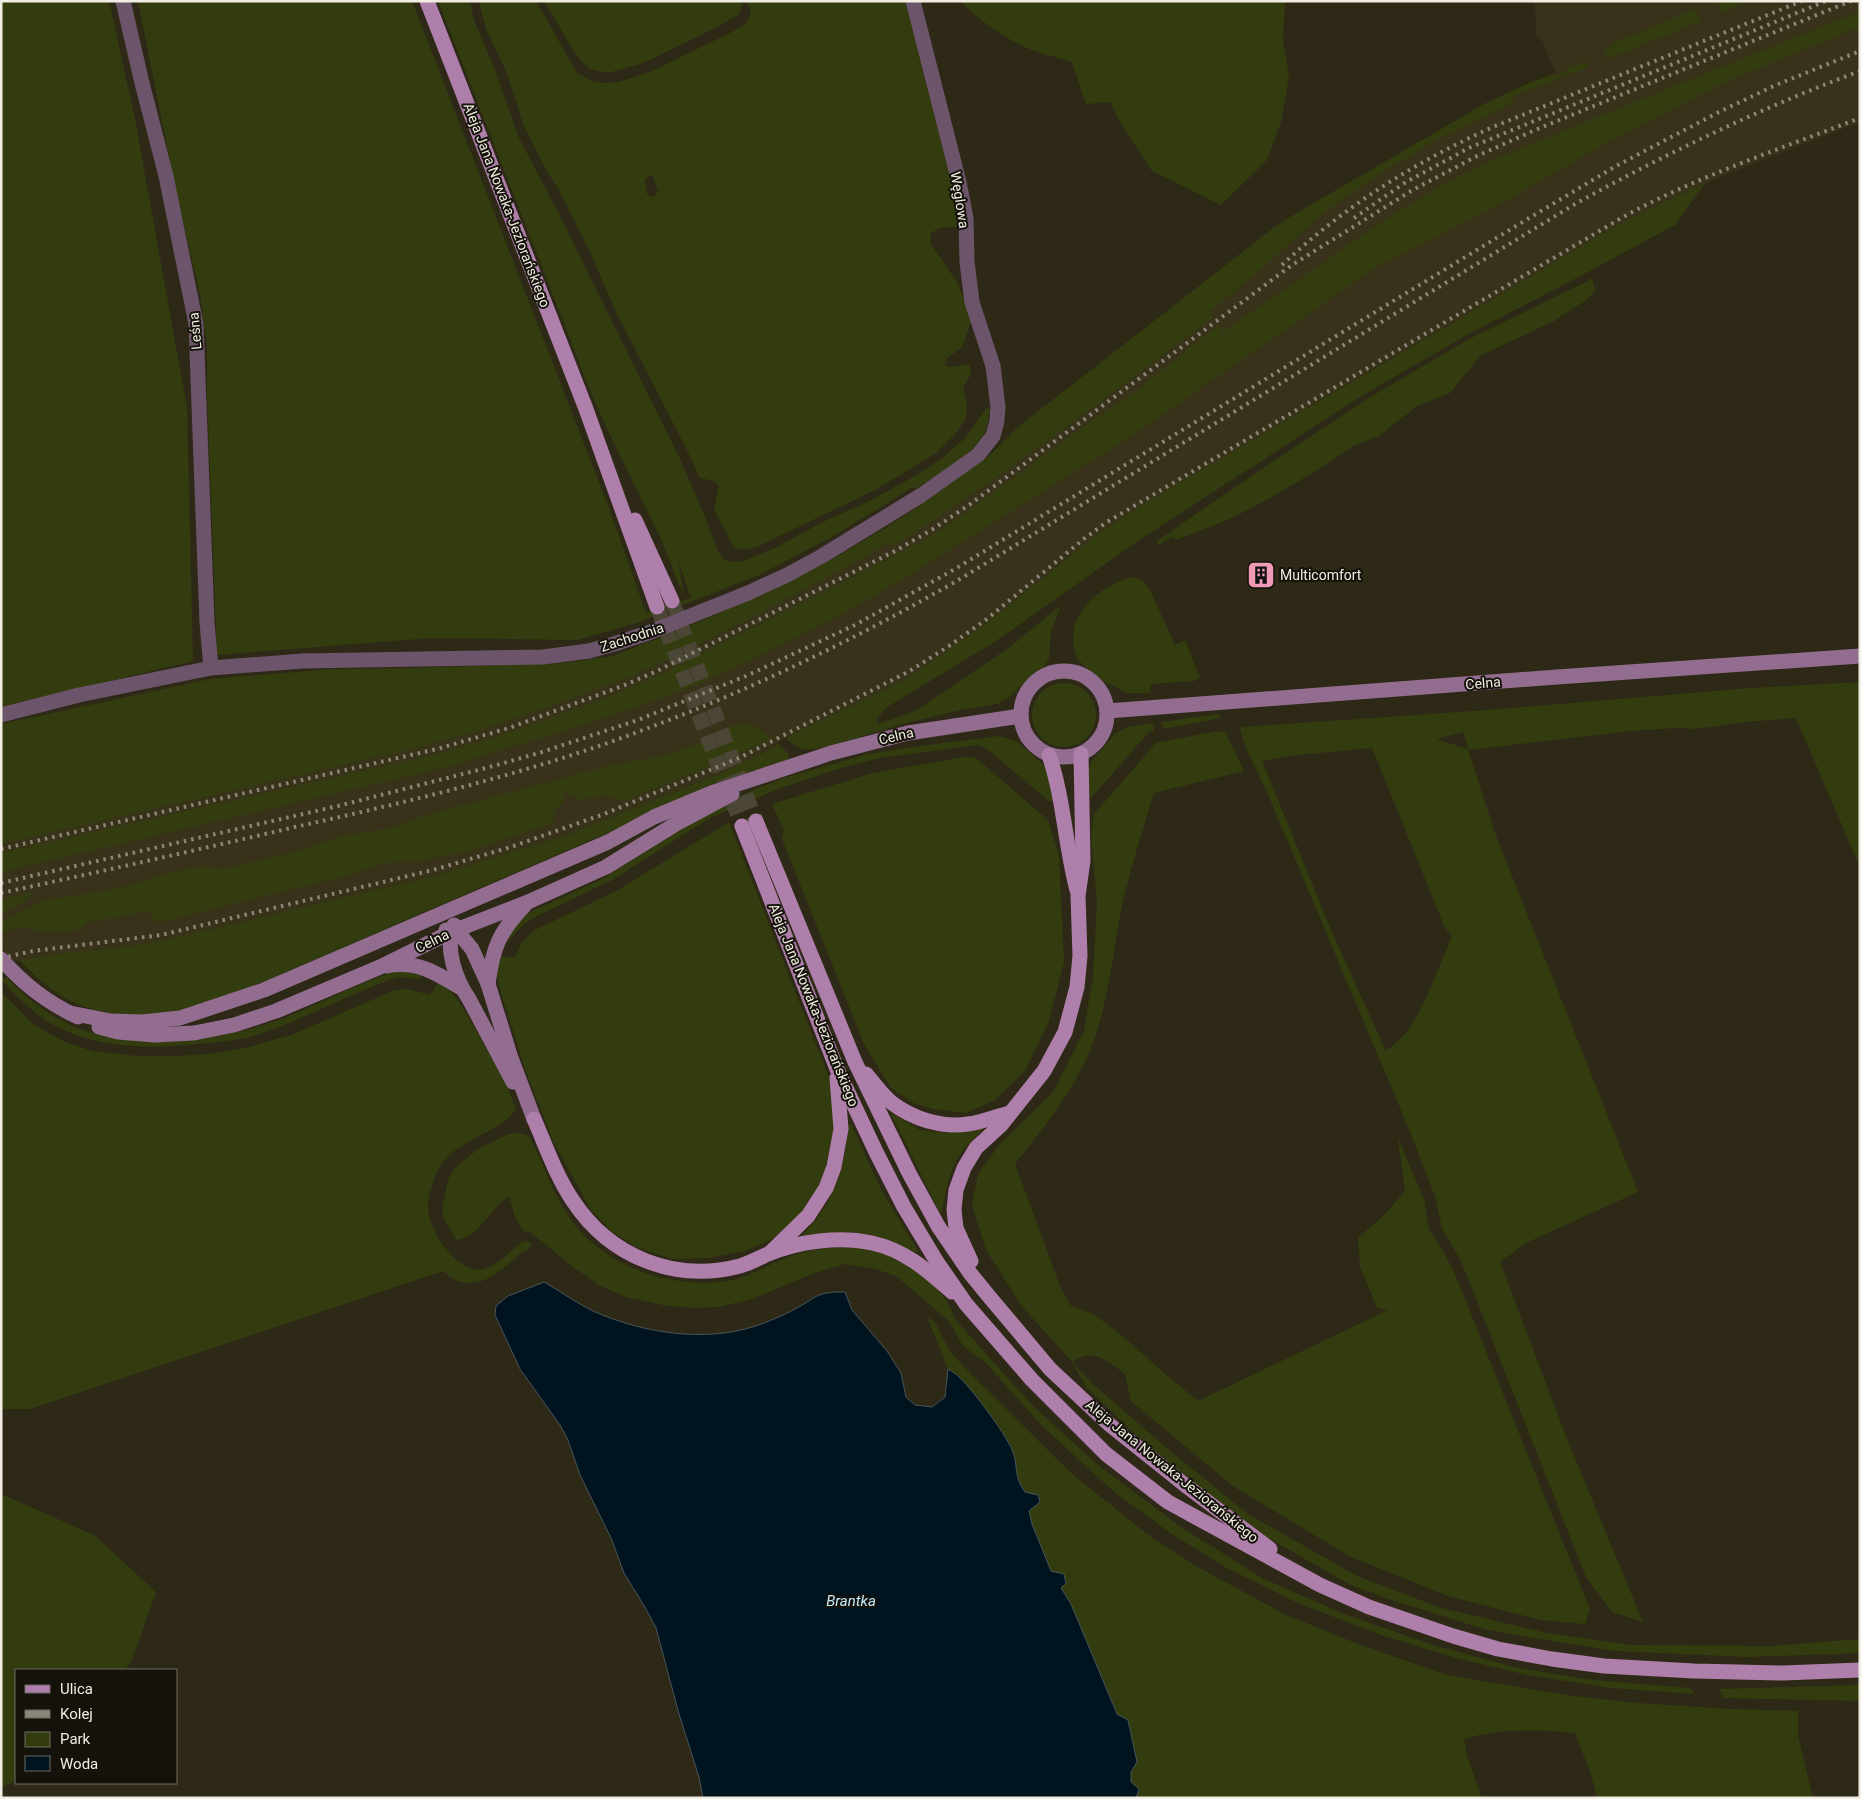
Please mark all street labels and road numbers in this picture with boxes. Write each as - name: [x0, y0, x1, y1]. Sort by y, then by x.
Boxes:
- street label: Aleja Jana Nowaka-Jeziorańskiego: [461, 101, 553, 309]
- street label: Węglowa: [948, 171, 972, 229]
- street label: Leśna: [185, 312, 205, 350]
- street label: Zachodnia: [598, 619, 666, 655]
- street label: Celna: [1465, 673, 1501, 693]
- street label: Celna: [877, 724, 915, 748]
- street label: Aleja Jana Nowaka-Jeziorańskiego: [766, 901, 862, 1109]
- street label: Celna: [413, 926, 451, 956]
- street label: Aleja Jana Nowaka-Jeziorańskiego: [1082, 1396, 1262, 1546]

